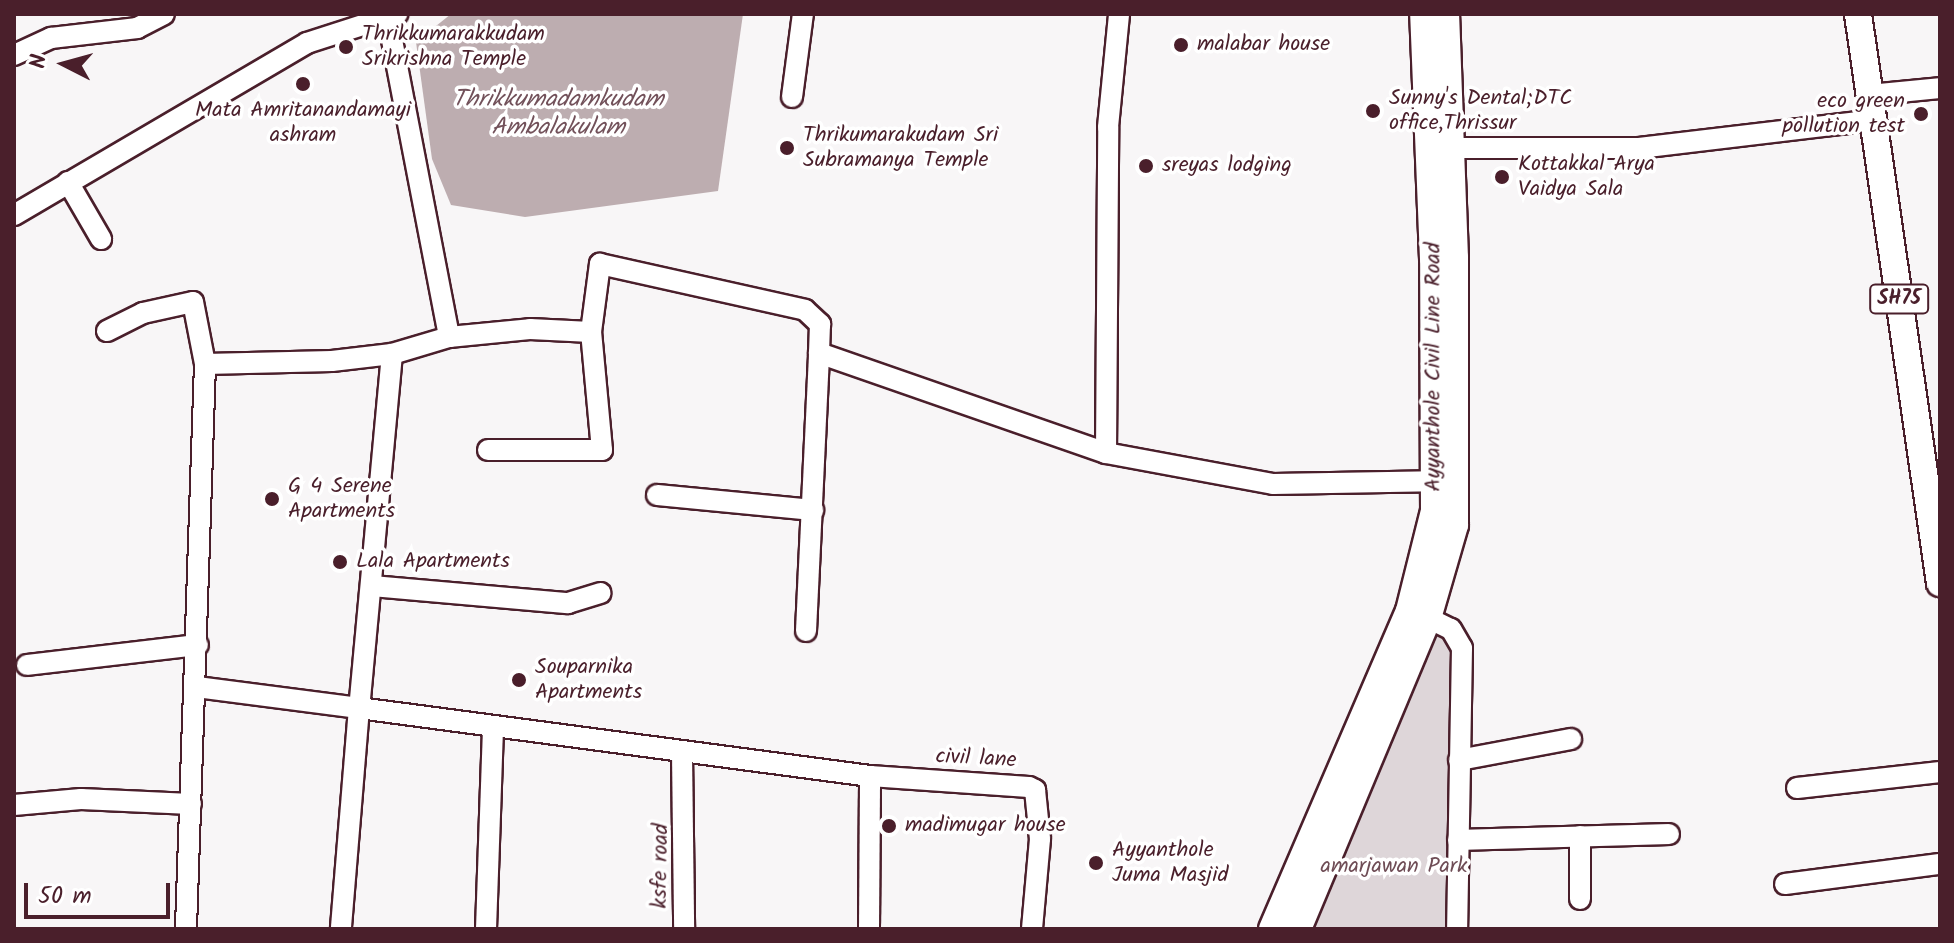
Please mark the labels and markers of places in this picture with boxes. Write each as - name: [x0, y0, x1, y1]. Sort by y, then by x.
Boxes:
- place label: Thrikkumarakkudam Srikrishna Temple: [362, 21, 545, 72]
- place label: malabar house: [1197, 32, 1330, 58]
- marker: malabar house: [1172, 36, 1190, 54]
- marker: Thrikkumarakkudam Srikrishna Temple: [337, 38, 355, 56]
- marker: Mata Amritanandamayi ashram: [294, 75, 312, 93]
- place label: Sunny's Dental;DTC office,Thrissur: [1389, 85, 1572, 136]
- place label: eco green pollution test: [1783, 88, 1905, 140]
- place label: Mata Amritanandamayi ashram: [195, 97, 411, 148]
- marker: Sunny's Dental;DTC office,Thrissur: [1364, 102, 1382, 120]
- marker: eco green pollution test: [1912, 105, 1930, 123]
- place label: Thrikumarakudam Sri Subramanya Temple: [803, 122, 998, 174]
- marker: Thrikumarakudam Sri Subramanya Temple: [778, 139, 796, 157]
- place label: Kottakkal Arya Vaidya Sala: [1518, 151, 1655, 202]
- place label: sreyas lodging: [1162, 153, 1292, 179]
- marker: sreyas lodging: [1137, 157, 1155, 175]
- marker: Kottakkal Arya Vaidya Sala: [1493, 168, 1511, 186]
- place label: G 4 Serene Apartments: [288, 473, 395, 524]
- marker: G 4 Serene Apartments: [263, 490, 281, 508]
- place label: Lala Apartments: [356, 549, 510, 575]
- marker: Lala Apartments: [331, 553, 349, 571]
- place label: Souparnika Apartments: [535, 654, 642, 706]
- marker: Souparnika Apartments: [510, 671, 528, 689]
- place label: madimugar house: [905, 813, 1066, 839]
- marker: madimugar house: [880, 817, 898, 835]
- place label: Ayyanthole Juma Masjid: [1112, 837, 1228, 888]
- marker: Ayyanthole Juma Masjid: [1087, 854, 1105, 872]

